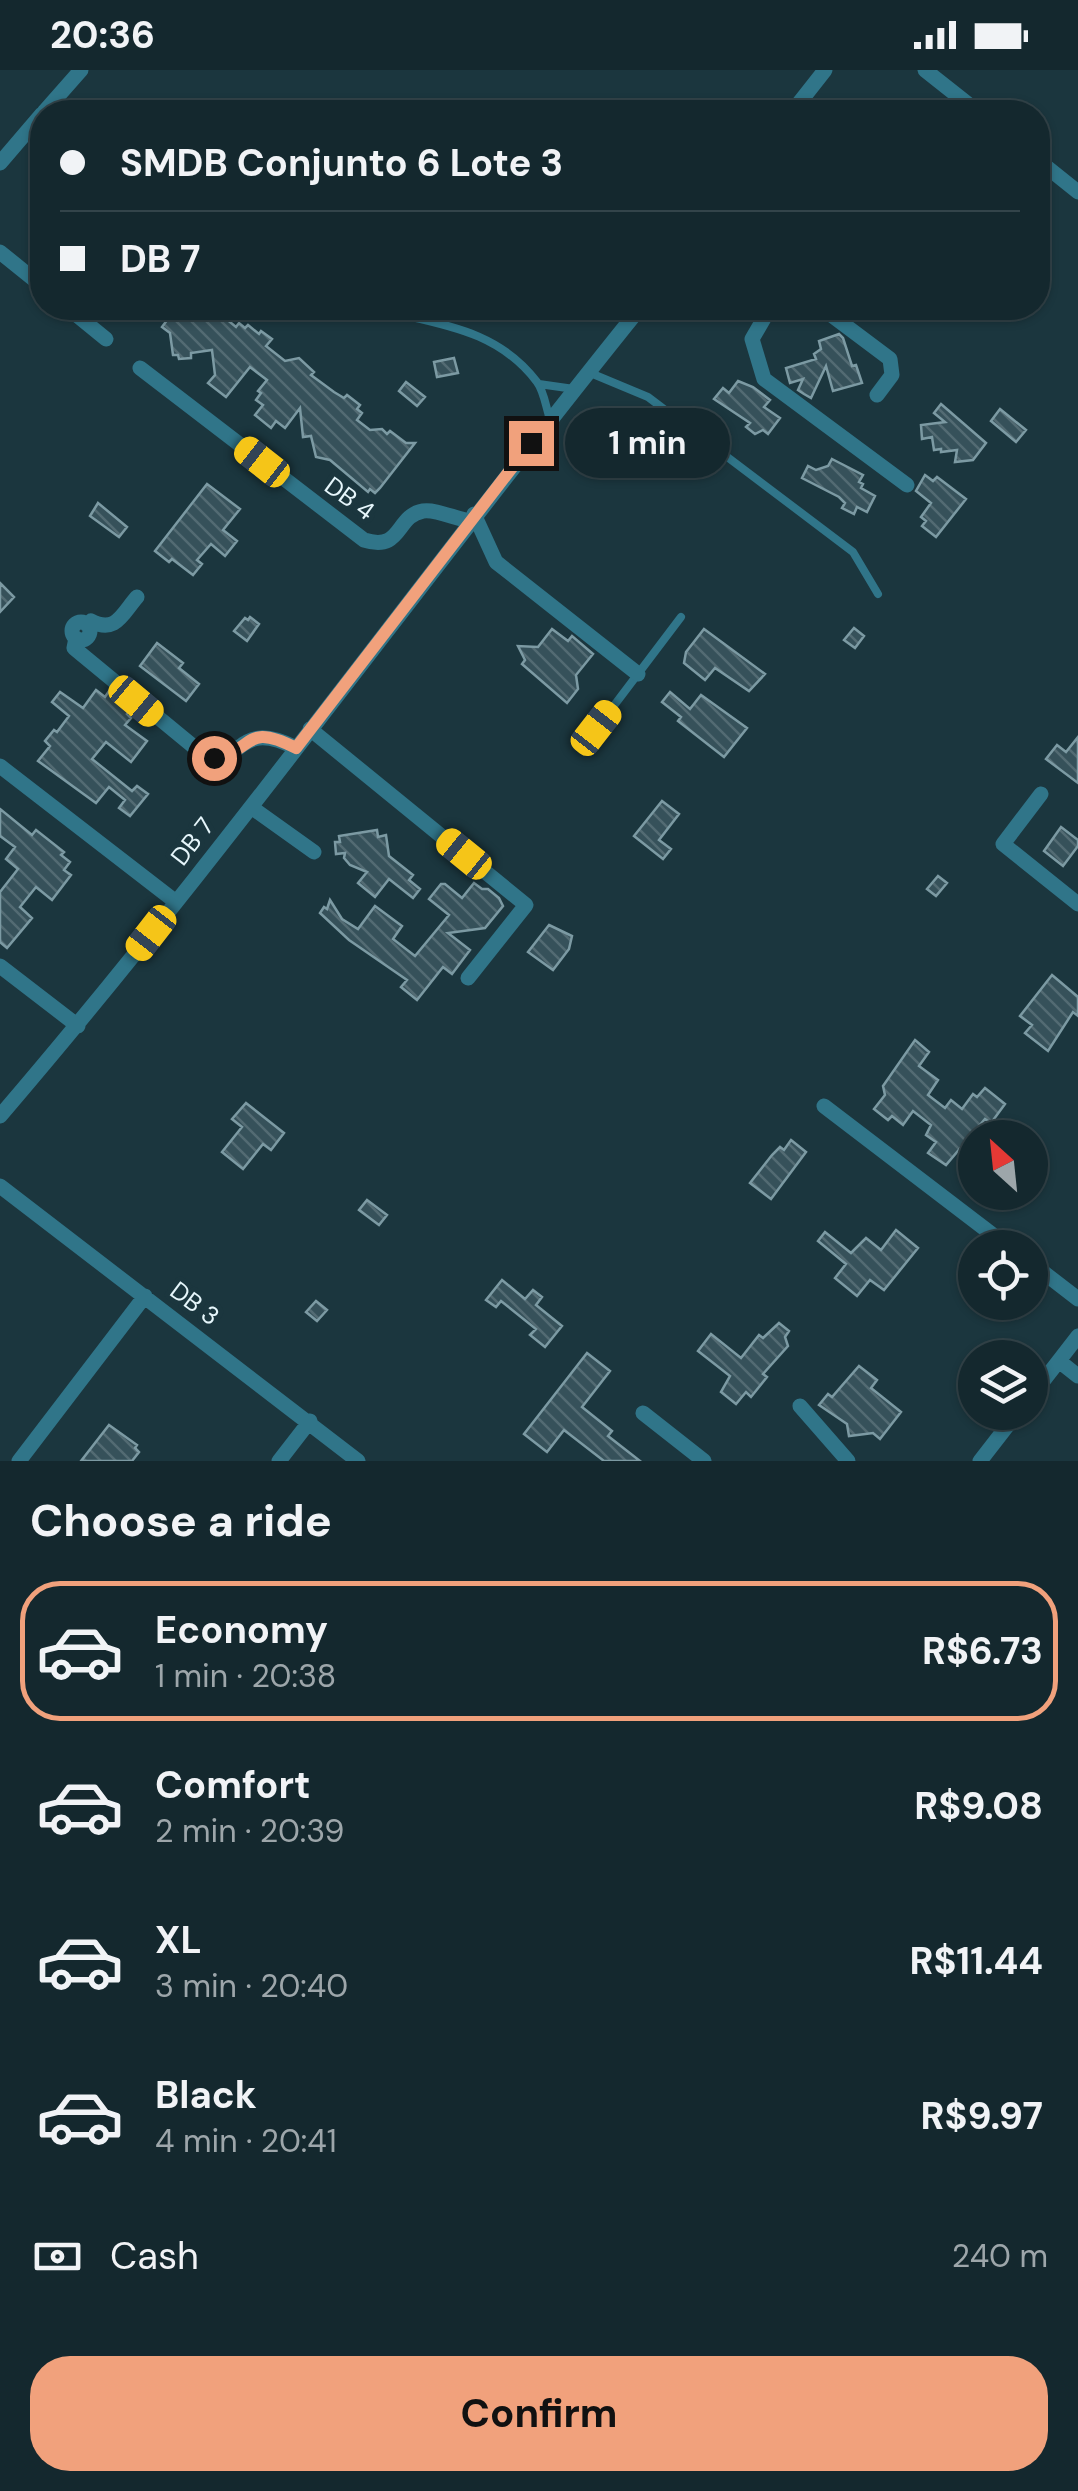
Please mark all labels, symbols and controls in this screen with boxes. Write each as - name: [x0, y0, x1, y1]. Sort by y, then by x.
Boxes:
- text: 20:36: [50, 10, 155, 60]
- text: SMDB Conjunto 6 Lote 3: [120, 138, 563, 188]
- text: DB 7: [120, 234, 200, 284]
- callout: 1 min: [566, 408, 731, 478]
- route end: [509, 421, 554, 466]
- text: 1 min: [609, 422, 686, 464]
- car: [229, 432, 295, 492]
- street label: DB 4: [318, 469, 381, 528]
- car: [103, 670, 169, 732]
- car: [566, 695, 626, 761]
- route start: [192, 736, 237, 781]
- street label: DB 7: [163, 811, 221, 872]
- car: [431, 823, 497, 885]
- car: [121, 900, 181, 966]
- north arrow: [958, 1120, 1048, 1210]
- map controls: [958, 1120, 1048, 1430]
- button: locate: [958, 1230, 1048, 1320]
- street label: DB 3: [163, 1274, 226, 1333]
- button: layers: [958, 1340, 1048, 1430]
- text: Choose a ride: [30, 1491, 332, 1550]
- text: Economy: [155, 1605, 328, 1655]
- icon: car: [35, 1606, 125, 1696]
- text: R$6.73: [922, 1626, 1043, 1676]
- text: 1 min · 20:38: [155, 1655, 336, 1697]
- text: Comfort: [155, 1760, 311, 1810]
- icon: car: [35, 1761, 125, 1851]
- text: R$9.08: [914, 1781, 1043, 1831]
- text: 2 min · 20:39: [155, 1810, 344, 1852]
- text: XL: [155, 1915, 202, 1965]
- icon: car: [35, 1916, 125, 2006]
- text: R$11.44: [909, 1936, 1043, 1986]
- text: 3 min · 20:40: [155, 1965, 348, 2007]
- text: Black: [155, 2070, 257, 2120]
- icon: car: [35, 2071, 125, 2161]
- text: R$9.97: [921, 2091, 1043, 2141]
- text: 4 min · 20:41: [155, 2120, 337, 2162]
- icon: cash: [30, 2229, 85, 2284]
- text: Cash: [110, 2231, 199, 2281]
- text: 240 m: [952, 2235, 1048, 2277]
- button: Confirm: [30, 2356, 1048, 2471]

